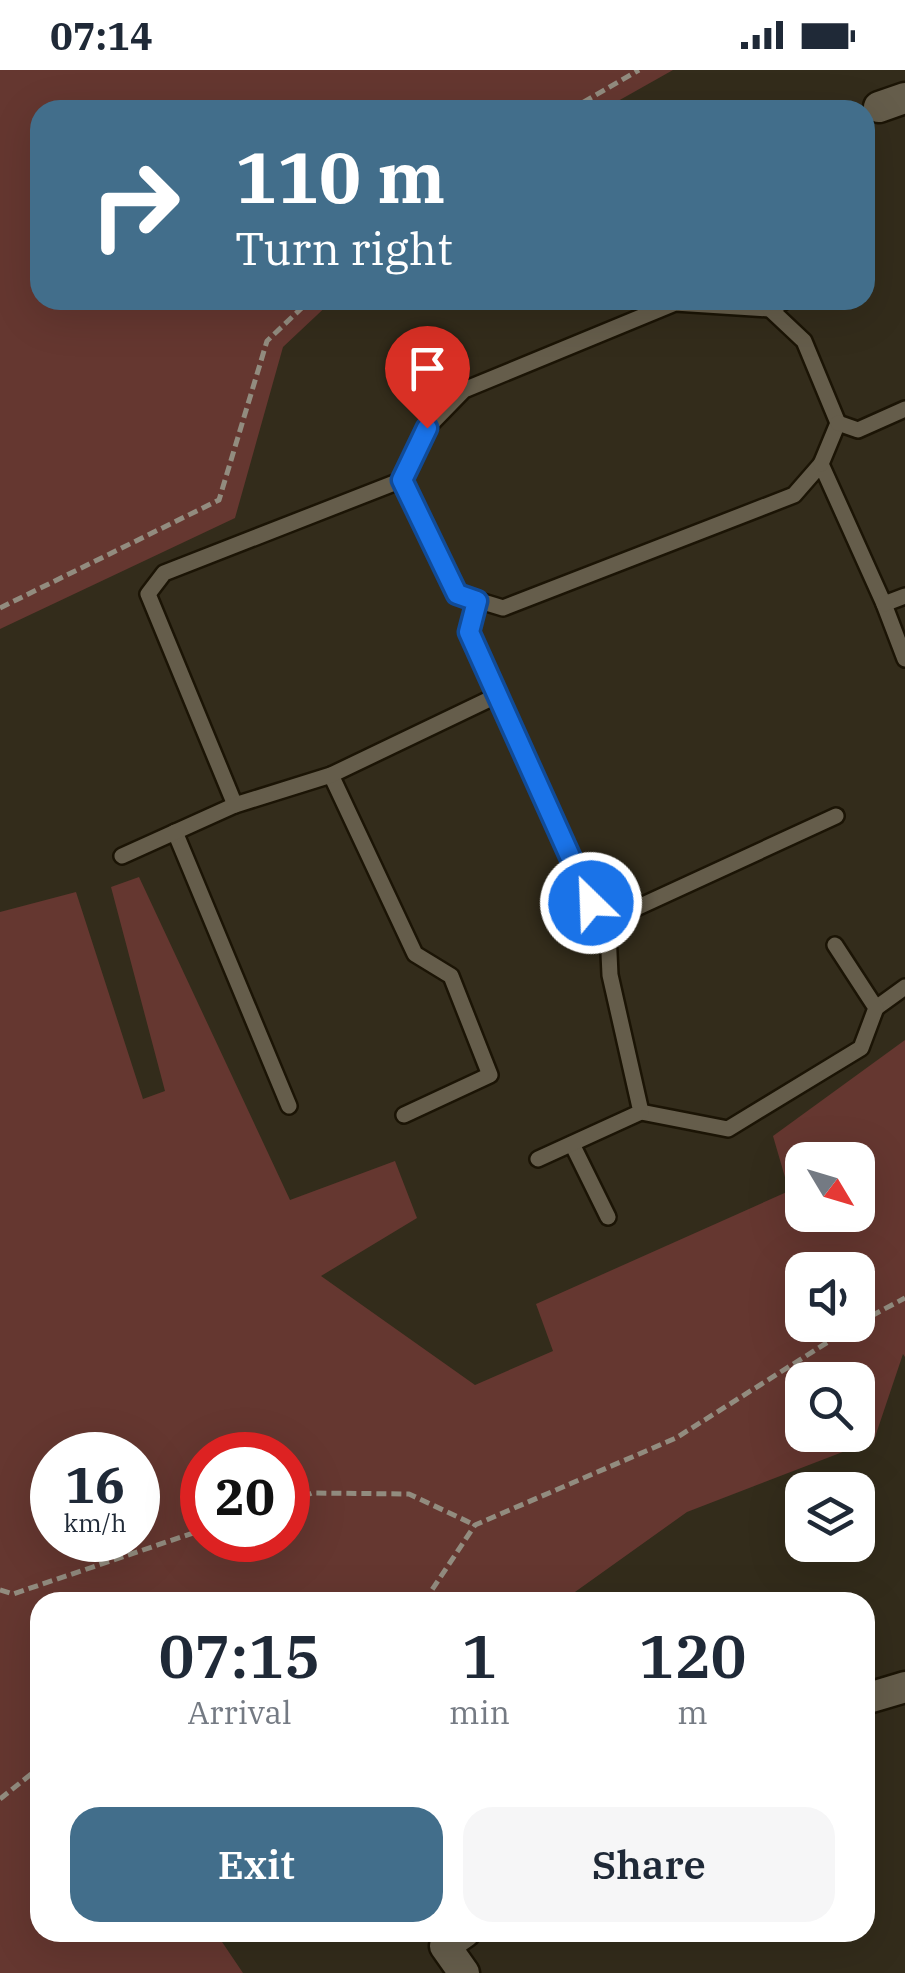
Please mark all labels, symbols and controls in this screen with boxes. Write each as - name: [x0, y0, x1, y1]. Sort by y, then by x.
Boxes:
- text: 07:14: [50, 11, 153, 60]
- text: 110 m: [235, 131, 445, 222]
- icon: right: [70, 140, 200, 270]
- text: Turn right: [235, 219, 453, 277]
- pin: [385, 326, 470, 429]
- icon: arrive: [400, 341, 455, 396]
- position arrow: [539, 851, 643, 955]
- north arrow: [785, 1142, 875, 1232]
- map controls: [785, 1142, 875, 1562]
- button: sound: [785, 1252, 875, 1342]
- button: search: [785, 1362, 875, 1452]
- speed limit sign: 20: [180, 1432, 310, 1562]
- text: 16: [65, 1452, 125, 1517]
- button: layers: [785, 1472, 875, 1562]
- text: km/h: [63, 1506, 127, 1539]
- text: 07:15: [159, 1616, 320, 1695]
- text: 1: [461, 1616, 497, 1695]
- text: 120: [638, 1616, 746, 1695]
- text: Arrival: [187, 1691, 292, 1733]
- text: min: [449, 1691, 510, 1733]
- text: m: [677, 1691, 708, 1733]
- button: Exit: [70, 1807, 443, 1922]
- button: Share: [463, 1807, 835, 1922]

